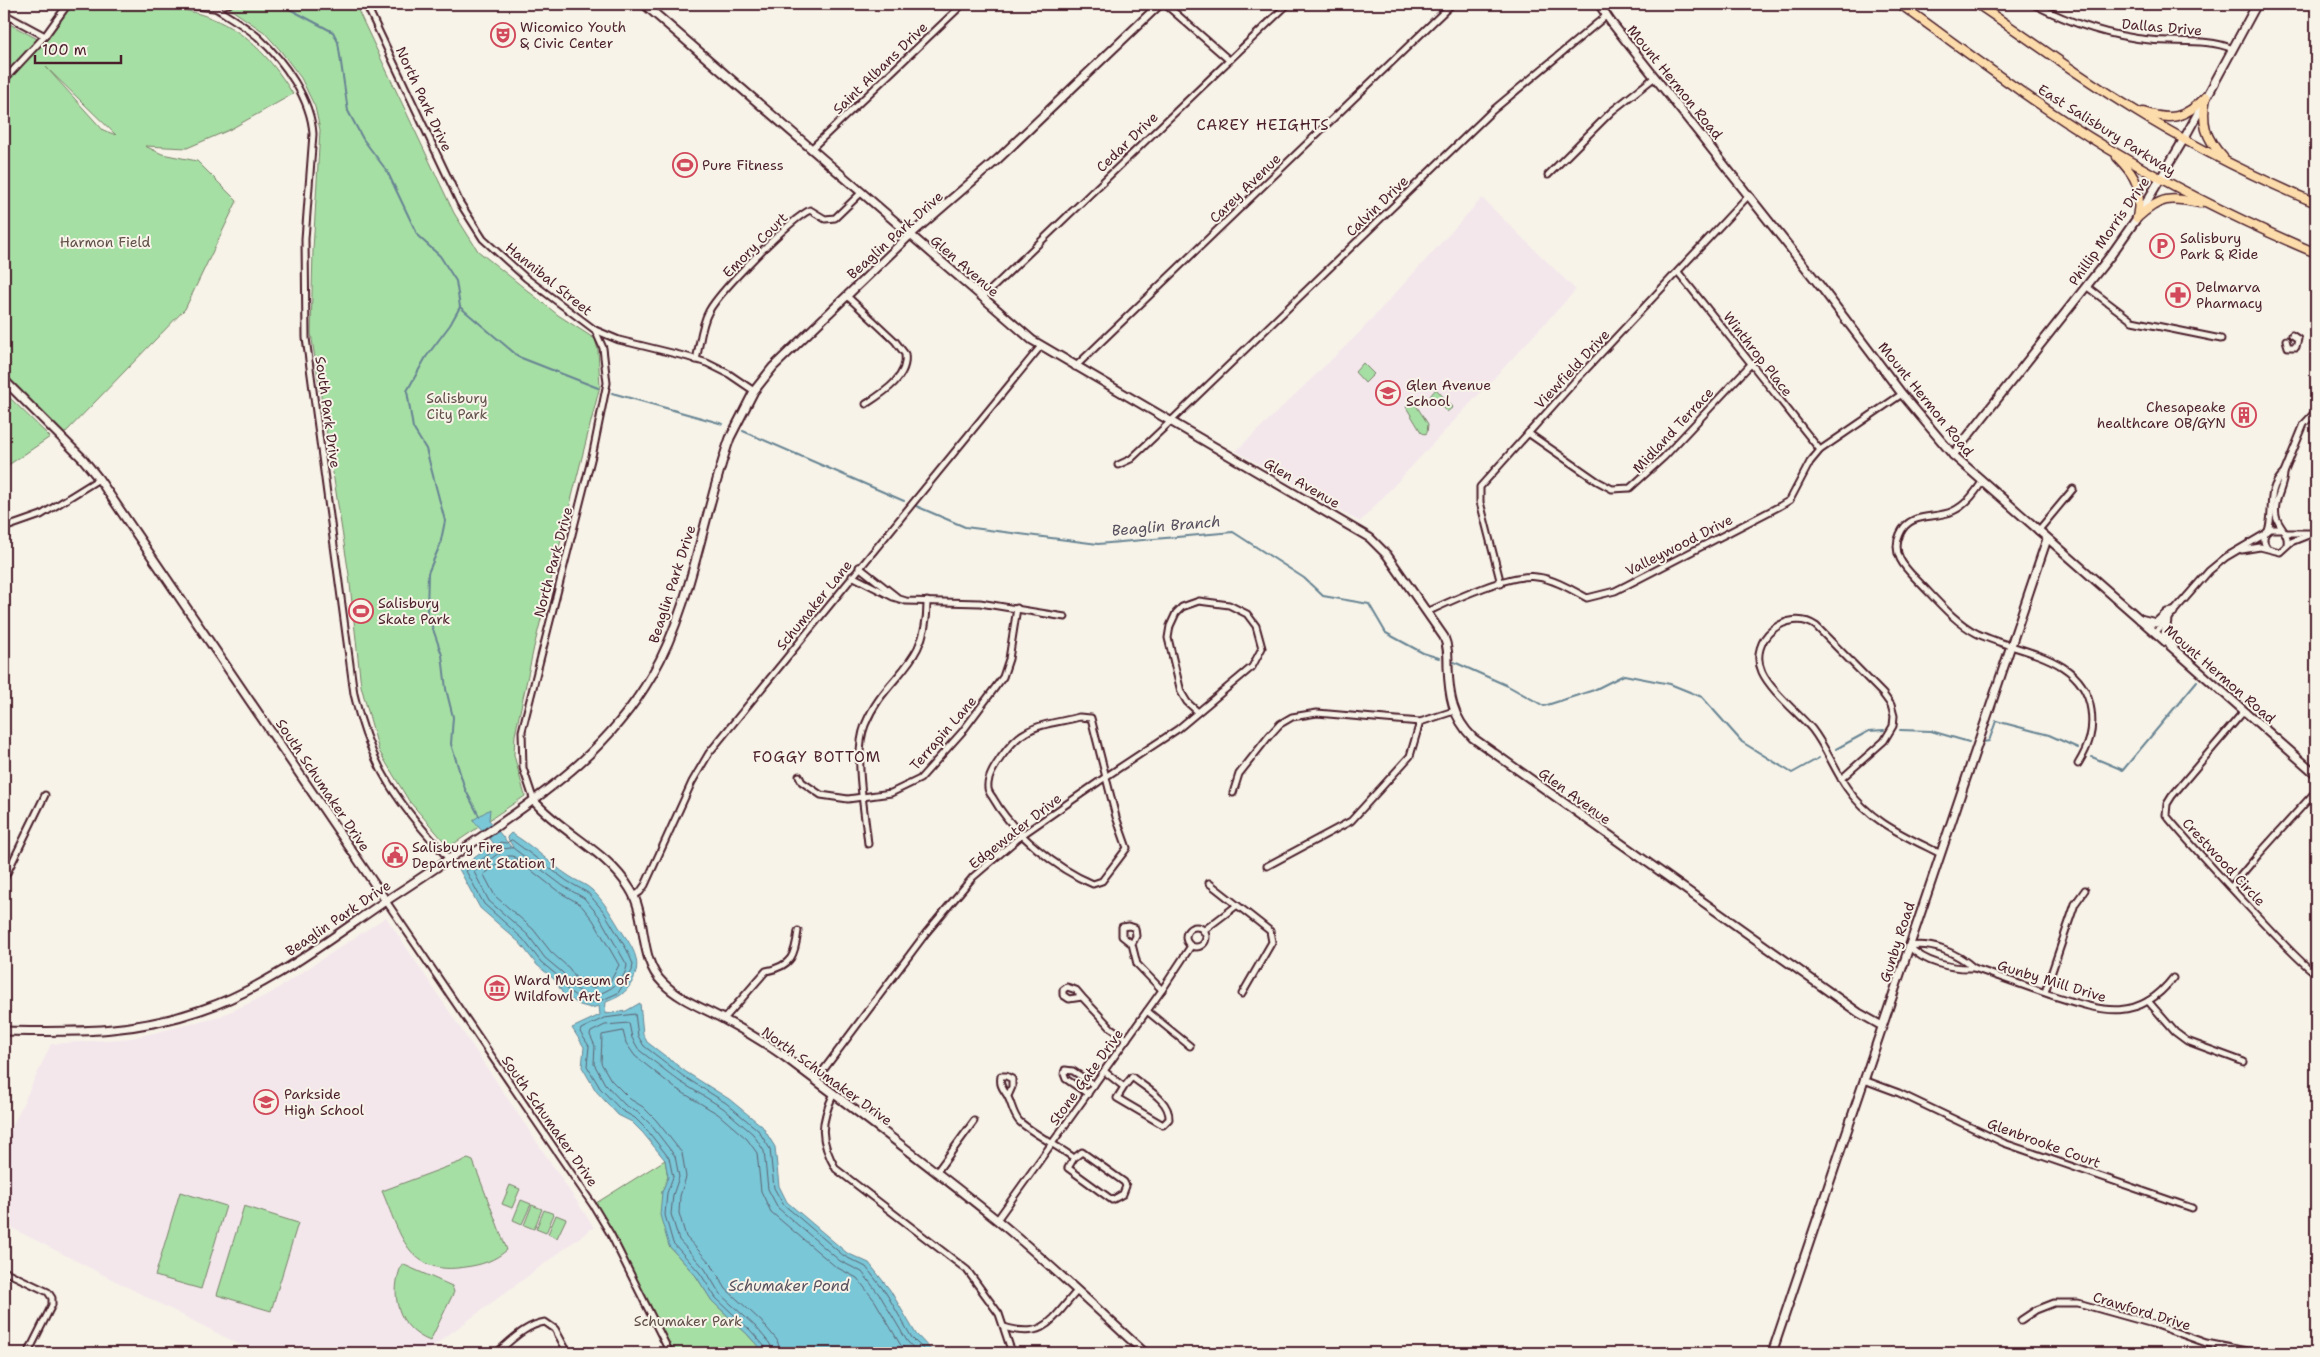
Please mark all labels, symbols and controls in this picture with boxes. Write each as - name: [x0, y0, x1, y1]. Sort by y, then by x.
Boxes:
- street label: Dallas Drive: [2121, 15, 2203, 39]
- place label: Wicomico Youth & Civic Center: [520, 18, 626, 52]
- street label: Saint Albans Drive: [829, 18, 931, 118]
- street label: Mount Hermon Road: [1623, 21, 1727, 143]
- theatre icon: Wicomico Youth & Civic Center: [490, 22, 516, 48]
- scale bar: [35, 32, 121, 64]
- text: 100 m: [42, 40, 87, 60]
- street label: North Park Drive: [392, 44, 456, 154]
- street label: East Salisbury Parkway: [2035, 80, 2179, 180]
- street label: Cedar Drive: [1092, 108, 1162, 176]
- district label: CAREY HEIGHTS: [1196, 115, 1330, 135]
- street label: Carey Avenue: [1205, 149, 1285, 227]
- sports icon: Pure Fitness: [672, 152, 698, 178]
- place label: Pure Fitness: [702, 156, 784, 174]
- street label: Calvin Drive: [1342, 172, 1412, 240]
- street label: Phillip Morris Drive: [2065, 173, 2153, 289]
- street label: Beaglin Park Drive: [843, 187, 947, 283]
- street label: Emory Court: [719, 209, 791, 281]
- place label: Salisbury Park & Ride: [2180, 229, 2258, 263]
- street label: Glen Avenue: [927, 231, 1003, 301]
- park label: Harmon Field: [60, 233, 150, 251]
- parking icon: Salisbury Park & Ride: [2149, 233, 2175, 259]
- street label: Hannibal Street: [502, 238, 596, 320]
- place label: Delmarva Pharmacy: [2196, 278, 2263, 312]
- pharmacy icon: Delmarva Pharmacy: [2165, 282, 2191, 308]
- street label: Winthrop Place: [1719, 308, 1797, 400]
- street label: Viewfield Drive: [1531, 325, 1613, 412]
- street label: Mount Hermon Road: [1874, 338, 1978, 460]
- street label: South Park Drive: [311, 355, 345, 469]
- place label: Glen Avenue School: [1406, 376, 1491, 410]
- school or university icon: Glen Avenue School: [1375, 380, 1401, 406]
- street label: Midland Terrace: [1629, 383, 1717, 477]
- park label: Salisbury City Park: [426, 389, 488, 423]
- place label: Chesapeake healthcare OB/GYN: [2097, 398, 2226, 432]
- building icon: Chesapeake healthcare OB/GYN: [2231, 402, 2257, 428]
- street label: Glen Avenue: [1261, 454, 1343, 512]
- street label: North Park Drive: [530, 505, 576, 619]
- street label: Valleywood Drive: [1622, 510, 1736, 580]
- water label: Beaglin Branch: [1111, 511, 1221, 541]
- street label: Beaglin Park Drive: [644, 522, 700, 645]
- street label: Schumaker Lane: [772, 556, 856, 654]
- place label: Salisbury Skate Park: [378, 594, 450, 628]
- sports icon: Salisbury Skate Park: [348, 598, 374, 624]
- street label: Mount Hermon Road: [2161, 621, 2280, 727]
- street label: Terrapin Lane: [906, 692, 980, 774]
- street label: South Schumaker Drive: [272, 715, 374, 855]
- district label: FOGGY BOTTOM: [753, 747, 881, 767]
- street label: Glen Avenue: [1535, 764, 1615, 828]
- street label: Edgewater Drive: [965, 789, 1065, 873]
- street label: Crestwood Circle: [2179, 814, 2269, 910]
- place label: Salisbury Fire Department Station 1: [412, 838, 556, 872]
- public building icon: Salisbury Fire Department Station 1: [382, 842, 408, 868]
- street label: Beaglin Park Drive: [282, 876, 394, 960]
- street label: Gunby Road: [1876, 899, 1918, 984]
- street label: Gunby Mill Drive: [1995, 956, 2109, 1006]
- place label: Ward Museum of Wildfowl Art: [514, 971, 630, 1005]
- museum icon: Ward Museum of Wildfowl Art: [484, 975, 510, 1001]
- street label: North Schumaker Drive: [758, 1023, 896, 1129]
- street label: Stone Gate Drive: [1045, 1025, 1127, 1129]
- street label: South Schumaker Drive: [498, 1052, 602, 1190]
- place label: Parkside High School: [284, 1085, 365, 1119]
- school or university icon: Parkside High School: [253, 1089, 279, 1115]
- street label: Glenbrooke Court: [1985, 1114, 2103, 1172]
- water label: Schumaker Pond: [729, 1276, 850, 1296]
- street label: Crawford Drive: [2091, 1288, 2193, 1334]
- park label: Schumaker Park: [634, 1312, 742, 1330]

